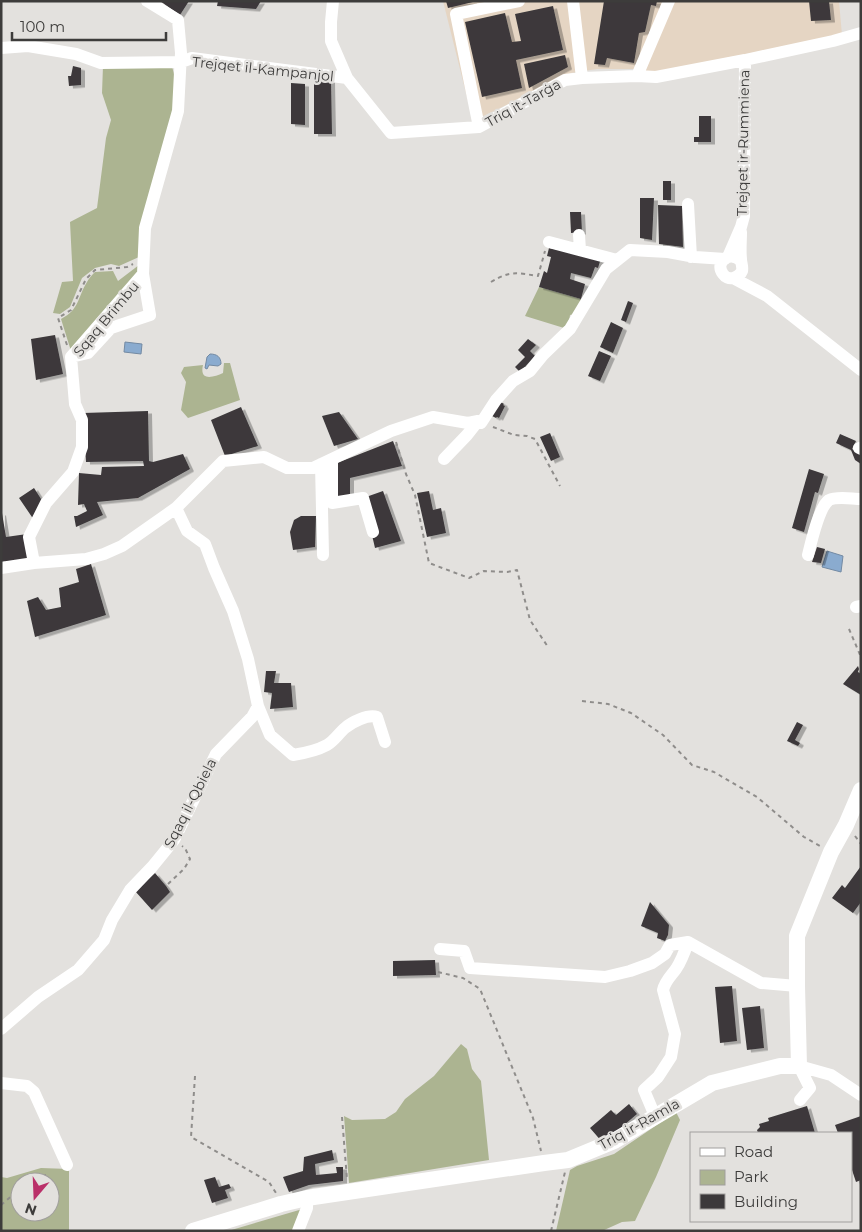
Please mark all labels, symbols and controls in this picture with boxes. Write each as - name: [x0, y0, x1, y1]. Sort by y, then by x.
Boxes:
- scale bar: [12, 10, 166, 42]
- text: 100 m: [20, 17, 65, 36]
- street label: Trejqet il-Kampanjol: [191, 53, 335, 85]
- street label: Trejqet ir-Rummiena: [733, 70, 753, 216]
- street label: Triq it-Tarġa: [482, 75, 564, 131]
- street label: Sqaq Brimbu: [69, 278, 143, 360]
- street label: Sqaq il-Qbiela: [160, 755, 220, 851]
- street label: Triq ir-Ramla: [595, 1094, 683, 1154]
- legend: [690, 1132, 852, 1222]
- text: Road: [734, 1142, 773, 1161]
- text: Park: [734, 1167, 768, 1186]
- north arrow: [10, 1172, 60, 1222]
- text: Building: [734, 1192, 798, 1211]
- text: N: [22, 1199, 39, 1220]

